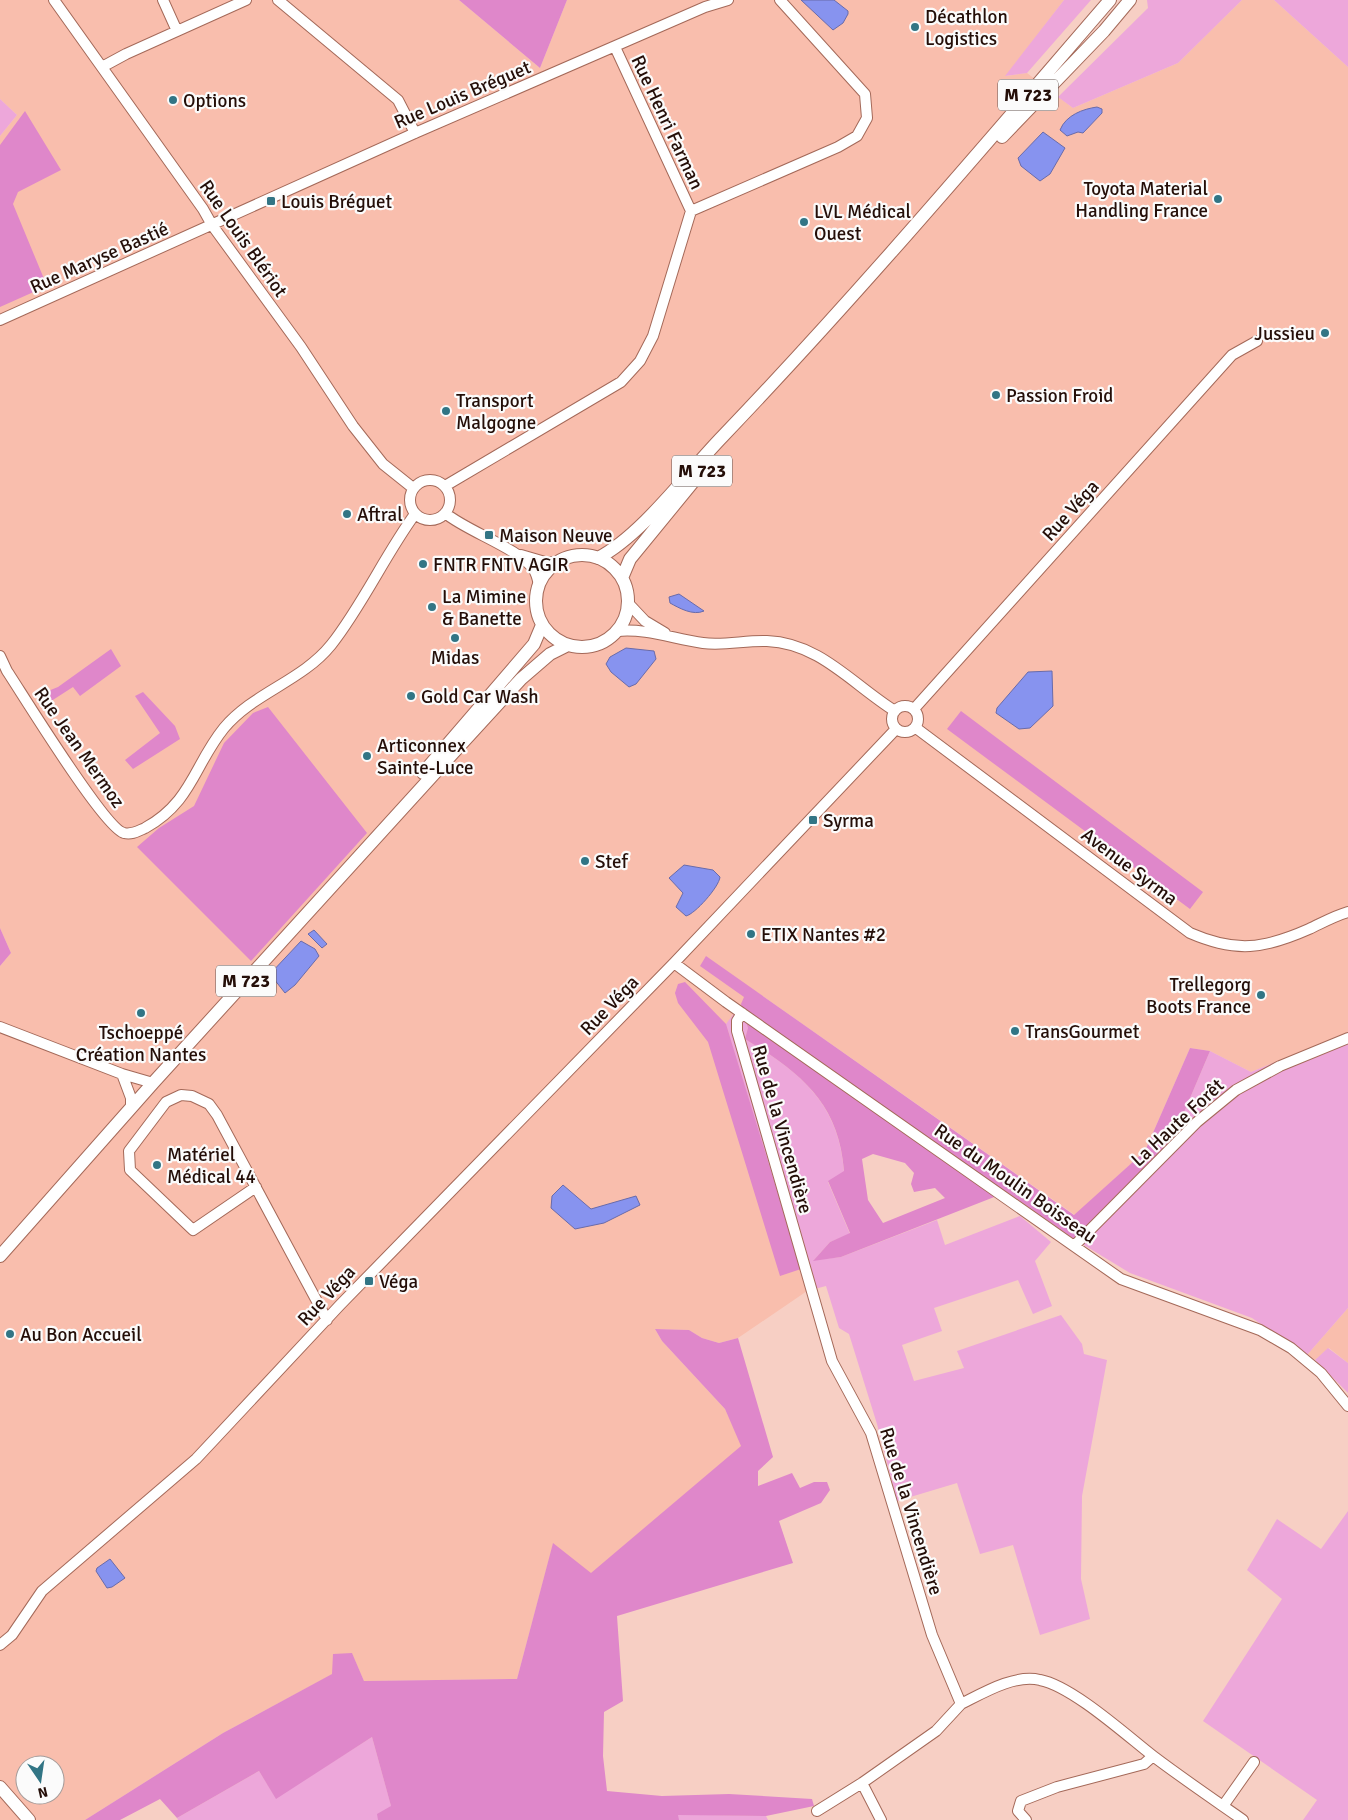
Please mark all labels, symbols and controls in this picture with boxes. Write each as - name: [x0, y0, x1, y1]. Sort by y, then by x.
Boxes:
- place label: Décathlon Logistics: [925, 5, 1008, 51]
- marker: Décathlon Logistics: [909, 21, 921, 33]
- street label: Rue Henri Farman: [625, 51, 709, 193]
- street label: Rue Louis Bréguet: [390, 55, 535, 135]
- road number: M 723: [998, 80, 1058, 110]
- place label: Options: [183, 89, 246, 113]
- marker: Options: [167, 94, 179, 106]
- street label: Rue Louis Blériot: [194, 175, 293, 302]
- place label: Toyota Material Handling France: [1075, 177, 1208, 223]
- place label: Louis Bréguet: [281, 190, 393, 214]
- marker: Toyota Material Handling France: [1212, 193, 1224, 205]
- marker: Louis Bréguet: [265, 195, 277, 207]
- place label: LVL Médical Ouest: [814, 200, 911, 246]
- marker: LVL Médical Ouest: [798, 216, 810, 228]
- street label: Rue Maryse Bastié: [26, 217, 172, 299]
- place label: Jussieu: [1254, 322, 1315, 346]
- marker: Jussieu: [1319, 327, 1331, 339]
- place label: Passion Froid: [1006, 384, 1113, 408]
- place label: Transport Malgogne: [456, 389, 536, 435]
- marker: Passion Froid: [990, 389, 1002, 401]
- marker: Transport Malgogne: [440, 405, 452, 417]
- road number: M 723: [672, 456, 732, 486]
- street label: Rue Véga: [1037, 475, 1104, 546]
- place label: Aftral: [357, 503, 403, 527]
- marker: Aftral: [341, 508, 353, 520]
- place label: Maison Neuve: [499, 524, 613, 548]
- marker: Maison Neuve: [483, 529, 495, 541]
- place label: FNTR FNTV AGIR: [433, 553, 569, 577]
- marker: FNTR FNTV AGIR: [417, 558, 429, 570]
- place label: La Mimine & Banette: [442, 585, 526, 631]
- marker: La Mimine & Banette: [426, 601, 438, 613]
- marker: Midas: [449, 632, 461, 644]
- place label: Midas: [431, 646, 479, 670]
- street label: Rue Jean Mermoz: [29, 682, 130, 813]
- place label: Gold Car Wash: [421, 685, 539, 709]
- marker: Gold Car Wash: [405, 690, 417, 702]
- place label: Articonnex Sainte-Luce: [377, 734, 474, 780]
- marker: Articonnex Sainte-Luce: [361, 750, 373, 762]
- place label: Syrma: [823, 809, 874, 833]
- marker: Syrma: [807, 814, 819, 826]
- street label: Avenue Syrma: [1076, 823, 1182, 911]
- place label: Stef: [595, 850, 630, 874]
- marker: Stef: [579, 855, 591, 867]
- place label: ETIX Nantes #2: [761, 923, 886, 947]
- marker: ETIX Nantes #2: [745, 928, 757, 940]
- road number: M 723: [216, 966, 276, 996]
- street label: Rue Véga: [575, 971, 644, 1041]
- place label: Trellegorg Boots France: [1146, 973, 1251, 1019]
- marker: Trellegorg Boots France: [1255, 989, 1267, 1001]
- marker: Tschoeppé Création Nantes: [135, 1007, 147, 1019]
- place label: TransGourmet: [1025, 1020, 1140, 1044]
- place label: Tschoeppé Création Nantes: [76, 1021, 206, 1067]
- marker: TransGourmet: [1009, 1025, 1021, 1037]
- street label: Rue de la Vincendière: [746, 1042, 818, 1216]
- street label: La Haute Forêt: [1126, 1073, 1229, 1172]
- street label: Rue du Moulin Boisseau: [929, 1119, 1101, 1249]
- place label: Matériel Médical 44: [167, 1143, 256, 1189]
- marker: Matériel Médical 44: [151, 1159, 163, 1171]
- street label: Rue Véga: [293, 1260, 361, 1331]
- place label: Véga: [379, 1270, 418, 1294]
- marker: Véga: [363, 1275, 375, 1287]
- place label: Au Bon Accueil: [20, 1323, 142, 1347]
- marker: Au Bon Accueil: [4, 1328, 16, 1340]
- street label: Rue de la Vincendière: [874, 1425, 948, 1598]
- north arrow: [15, 1755, 65, 1805]
- text: N: [36, 1783, 49, 1802]

